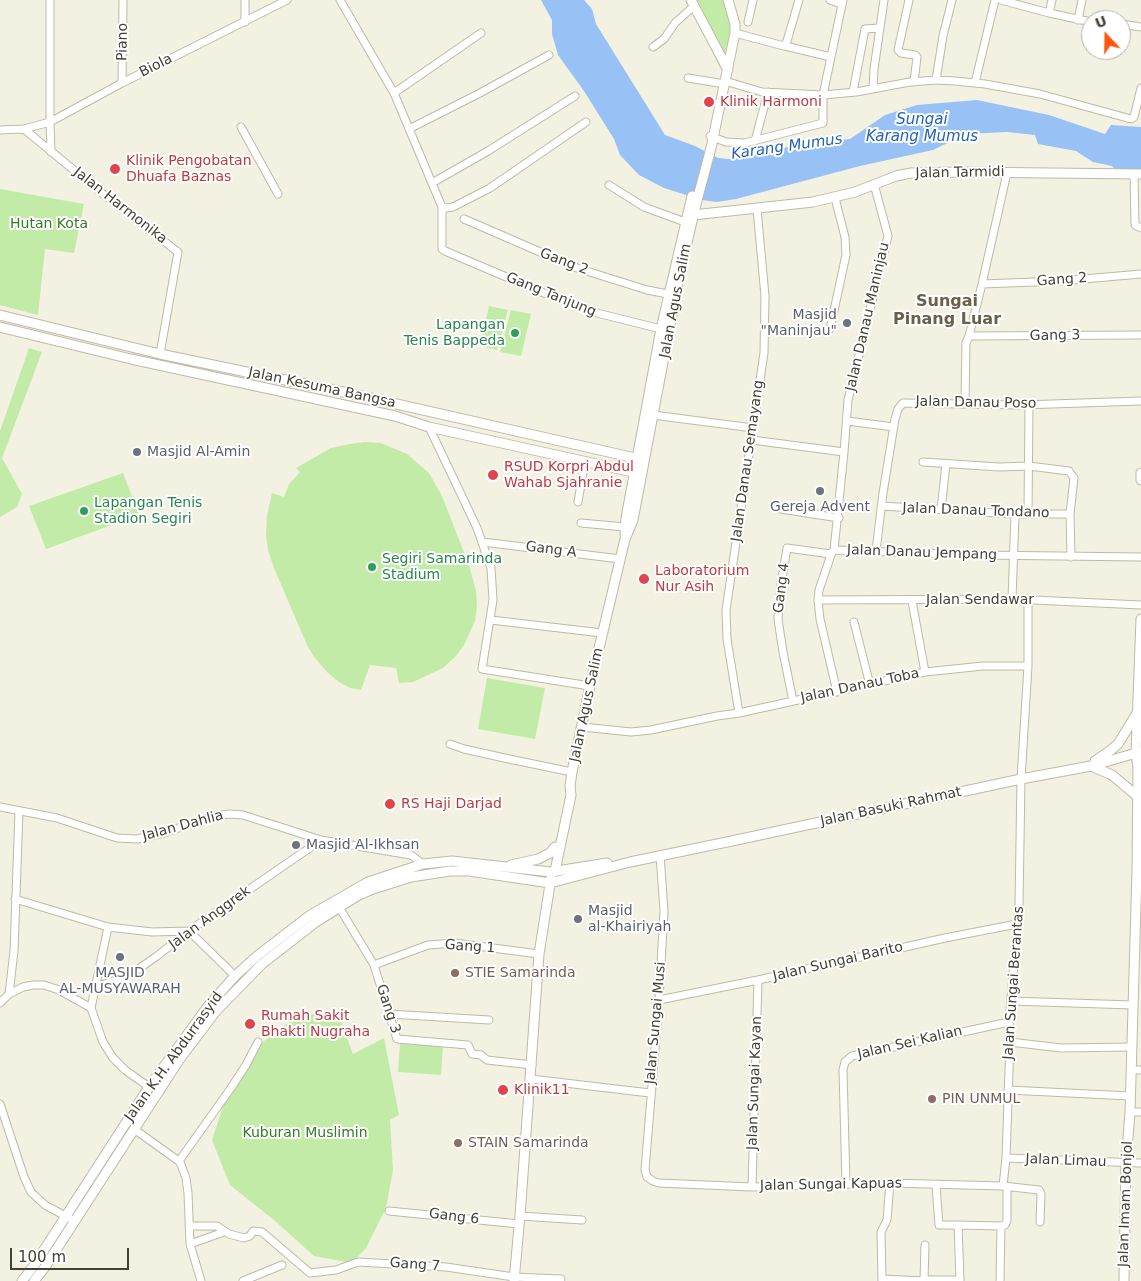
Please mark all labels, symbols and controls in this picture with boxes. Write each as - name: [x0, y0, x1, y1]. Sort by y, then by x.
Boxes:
- north arrow: [1081, 10, 1131, 60]
- text: U: [1093, 12, 1109, 31]
- street label: Piano: [114, 23, 132, 61]
- street label: Biola: [137, 51, 175, 81]
- place label: Klinik Harmoni: [720, 94, 822, 110]
- marker: Klinik Harmoni: [702, 95, 716, 109]
- water label: Sungai Karang Mumus: [866, 111, 978, 146]
- water label: Karang Mumus: [730, 130, 844, 164]
- place label: Klinik Pengobatan Dhuafa Baznas: [126, 153, 252, 186]
- marker: Klinik Pengobatan Dhuafa Baznas: [108, 162, 122, 176]
- street label: Jalan Harmonika: [70, 164, 170, 248]
- street label: Jalan Tarmidi: [915, 164, 1005, 182]
- park label: Hutan Kota: [10, 216, 88, 232]
- street label: Jalan Danau Maninjau: [843, 241, 893, 393]
- street label: Jalan Agus Salim: [657, 242, 695, 360]
- street label: Gang 2: [537, 245, 591, 279]
- street label: Gang Tanjung: [503, 269, 599, 321]
- street label: Gang 2: [1036, 270, 1088, 290]
- district label: Sungai Pinang Luar: [893, 292, 1001, 330]
- place label: Masjid "Maninjau": [760, 307, 837, 340]
- place label: Lapangan Tenis Bappeda: [404, 317, 505, 350]
- marker: Masjid "Maninjau": [841, 317, 853, 329]
- marker: Lapangan Tenis Bappeda: [509, 327, 521, 339]
- street label: Gang 3: [1030, 327, 1080, 345]
- street label: Jalan Kesuma Bangsa: [247, 364, 397, 412]
- street label: Jalan Danau Semayang: [728, 379, 768, 543]
- street label: Jalan Danau Poso: [915, 394, 1037, 412]
- place label: Masjid Al-Amin: [147, 444, 250, 460]
- marker: Masjid Al-Amin: [131, 446, 143, 458]
- place label: RSUD Korpri Abdul Wahab Sjahranie: [504, 459, 634, 492]
- marker: RSUD Korpri Abdul Wahab Sjahranie: [486, 468, 500, 482]
- marker: Gereja Advent: [814, 485, 826, 497]
- place label: Lapangan Tenis Stadion Segiri: [94, 495, 202, 528]
- place label: Gereja Advent: [770, 499, 870, 515]
- street label: Jalan Danau Tondano: [902, 500, 1050, 522]
- marker: Lapangan Tenis Stadion Segiri: [78, 505, 90, 517]
- street label: Gang A: [525, 539, 577, 561]
- street label: Jalan Danau Jempang: [847, 542, 997, 564]
- place label: Segiri Samarinda Stadium: [382, 551, 502, 584]
- marker: Segiri Samarinda Stadium: [366, 561, 378, 573]
- street label: Gang 4: [771, 562, 793, 614]
- place label: Laboratorium Nur Asih: [655, 563, 749, 596]
- marker: Laboratorium Nur Asih: [637, 572, 651, 586]
- street label: Jalan Sendawar: [926, 592, 1034, 608]
- street label: Jalan Agus Salim: [567, 646, 607, 764]
- street label: Jalan Danau Toba: [799, 665, 921, 707]
- street label: Jalan Basuki Rahmat: [819, 784, 963, 830]
- place label: RS Haji Darjad: [401, 796, 502, 812]
- marker: RS Haji Darjad: [383, 797, 397, 811]
- street label: Jalan Dahlia: [141, 807, 225, 845]
- place label: Masjid Al-Ikhsan: [306, 837, 419, 853]
- marker: Masjid Al-Ikhsan: [290, 839, 302, 851]
- street label: Jalan Anggrek: [166, 883, 254, 953]
- place label: Masjid al-Khairiyah: [588, 903, 671, 936]
- street label: Jalan Sungai Berantas: [1000, 906, 1028, 1060]
- marker: Masjid al-Khairiyah: [572, 913, 584, 925]
- street label: Gang 1: [444, 937, 496, 957]
- street label: Jalan Sungai Barito: [771, 939, 905, 985]
- marker: MASJID AL-MUSYAWARAH: [114, 951, 126, 963]
- street label: Jalan Sungai Musi: [642, 961, 670, 1085]
- place label: MASJID AL-MUSYAWARAH: [59, 965, 181, 998]
- place label: STIE Samarinda: [465, 965, 576, 981]
- marker: STIE Samarinda: [449, 967, 461, 979]
- street label: Gang 3: [372, 982, 404, 1036]
- street label: Jalan K.H. Abdurrasyid: [121, 989, 227, 1125]
- place label: Rumah Sakit Bhakti Nugraha: [261, 1008, 370, 1040]
- street label: Jalan Sungai Kayan: [744, 1016, 766, 1150]
- marker: Rumah Sakit Bhakti Nugraha: [243, 1017, 257, 1031]
- street label: Jalan Sei Kalian: [856, 1023, 964, 1063]
- place label: Klinik11: [514, 1082, 570, 1098]
- marker: Klinik11: [496, 1083, 510, 1097]
- place label: PIN UNMUL: [942, 1091, 1020, 1107]
- marker: PIN UNMUL: [926, 1093, 938, 1105]
- park label: Kuburan Muslimin: [242, 1125, 368, 1141]
- place label: STAIN Samarinda: [468, 1135, 589, 1151]
- marker: STAIN Samarinda: [452, 1137, 464, 1149]
- street label: Jalan Imam Bonjol: [1115, 1141, 1137, 1267]
- street label: Jalan Limau: [1025, 1151, 1107, 1171]
- street label: Jalan Sungai Kapuas: [760, 1175, 902, 1195]
- street label: Gang 6: [428, 1206, 480, 1228]
- scale bar: [12, 1238, 131, 1270]
- text: 100 m: [18, 1248, 66, 1266]
- street label: Gang 7: [389, 1255, 441, 1275]

